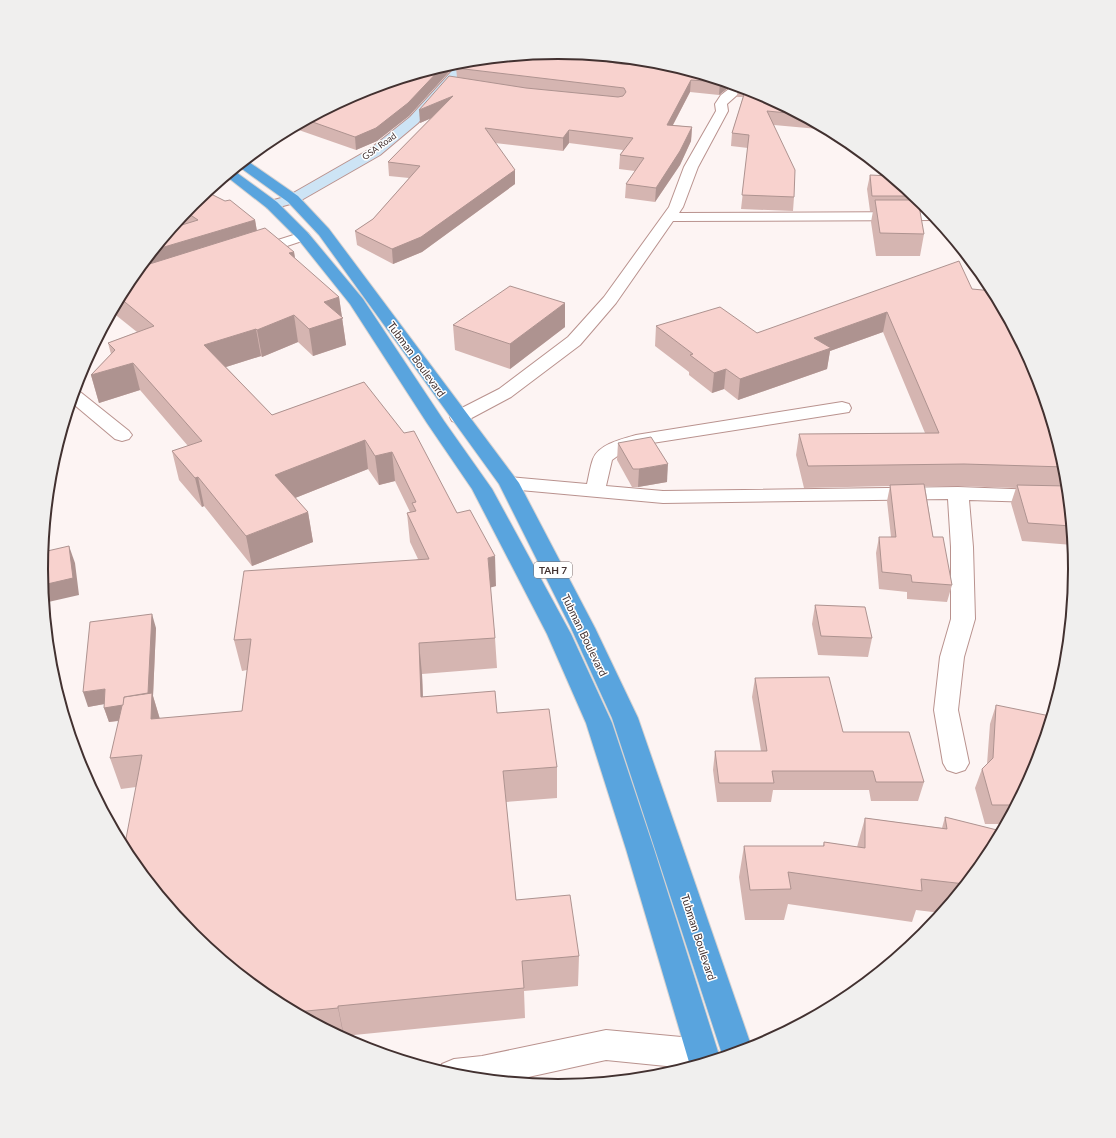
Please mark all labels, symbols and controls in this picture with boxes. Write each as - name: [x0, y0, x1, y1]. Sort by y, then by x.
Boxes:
- street label: GSA Road: [360, 130, 398, 162]
- street label: Tubman Boulevard: [385, 319, 449, 399]
- road number: TAH 7: [534, 562, 572, 578]
- street label: Tubman Boulevard: [559, 592, 611, 678]
- street label: Tubman Boulevard: [679, 892, 719, 982]

